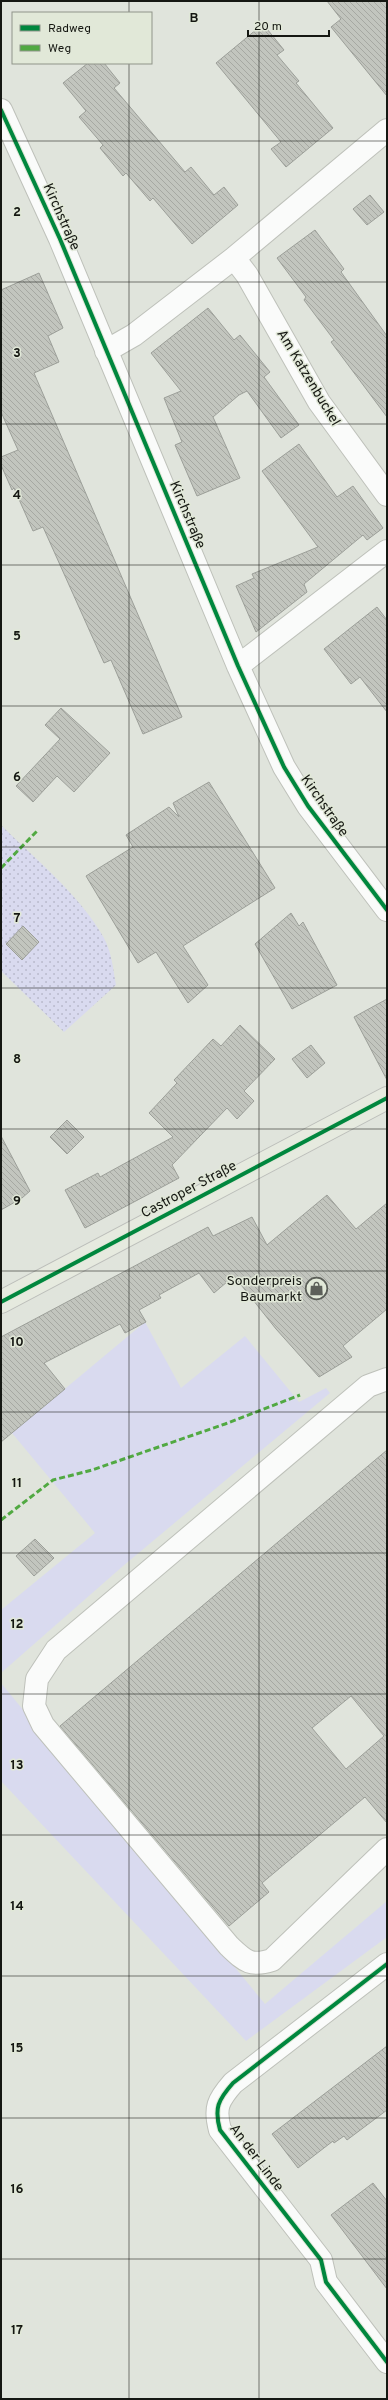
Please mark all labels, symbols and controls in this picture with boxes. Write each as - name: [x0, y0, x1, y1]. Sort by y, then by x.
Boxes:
- text: B: [190, 11, 199, 27]
- legend: [12, 12, 152, 64]
- scale bar: [248, 12, 329, 38]
- text: 20 m: [254, 19, 282, 35]
- text: Radweg: [48, 21, 91, 37]
- text: Weg: [48, 41, 71, 57]
- street label: Kirchstraße: [39, 181, 83, 253]
- text: 2: [13, 205, 21, 221]
- street label: Am Katzenbuckel: [273, 327, 343, 429]
- text: 3: [13, 346, 21, 362]
- street label: Kirchstraße: [165, 479, 209, 551]
- text: 4: [13, 488, 21, 504]
- text: 5: [13, 629, 21, 645]
- text: 6: [13, 770, 21, 786]
- street label: Kirchstraße: [296, 772, 352, 840]
- text: 7: [14, 911, 21, 927]
- text: 8: [13, 1052, 21, 1068]
- street label: Castroper Straße: [138, 1158, 240, 1222]
- text: 9: [13, 1194, 21, 1210]
- place label: Sonderpreis Baumarkt: [227, 1273, 302, 1306]
- shop icon: Sonderpreis Baumarkt: [304, 1276, 330, 1302]
- text: 10: [10, 1335, 24, 1351]
- text: 11: [12, 1476, 22, 1492]
- text: 12: [10, 1617, 24, 1633]
- text: 13: [11, 1758, 24, 1774]
- text: 14: [10, 1899, 24, 1915]
- text: 15: [10, 2041, 24, 2057]
- street label: An der Linde: [225, 2121, 287, 2195]
- text: 16: [10, 2182, 24, 2198]
- text: 17: [11, 2323, 23, 2339]

